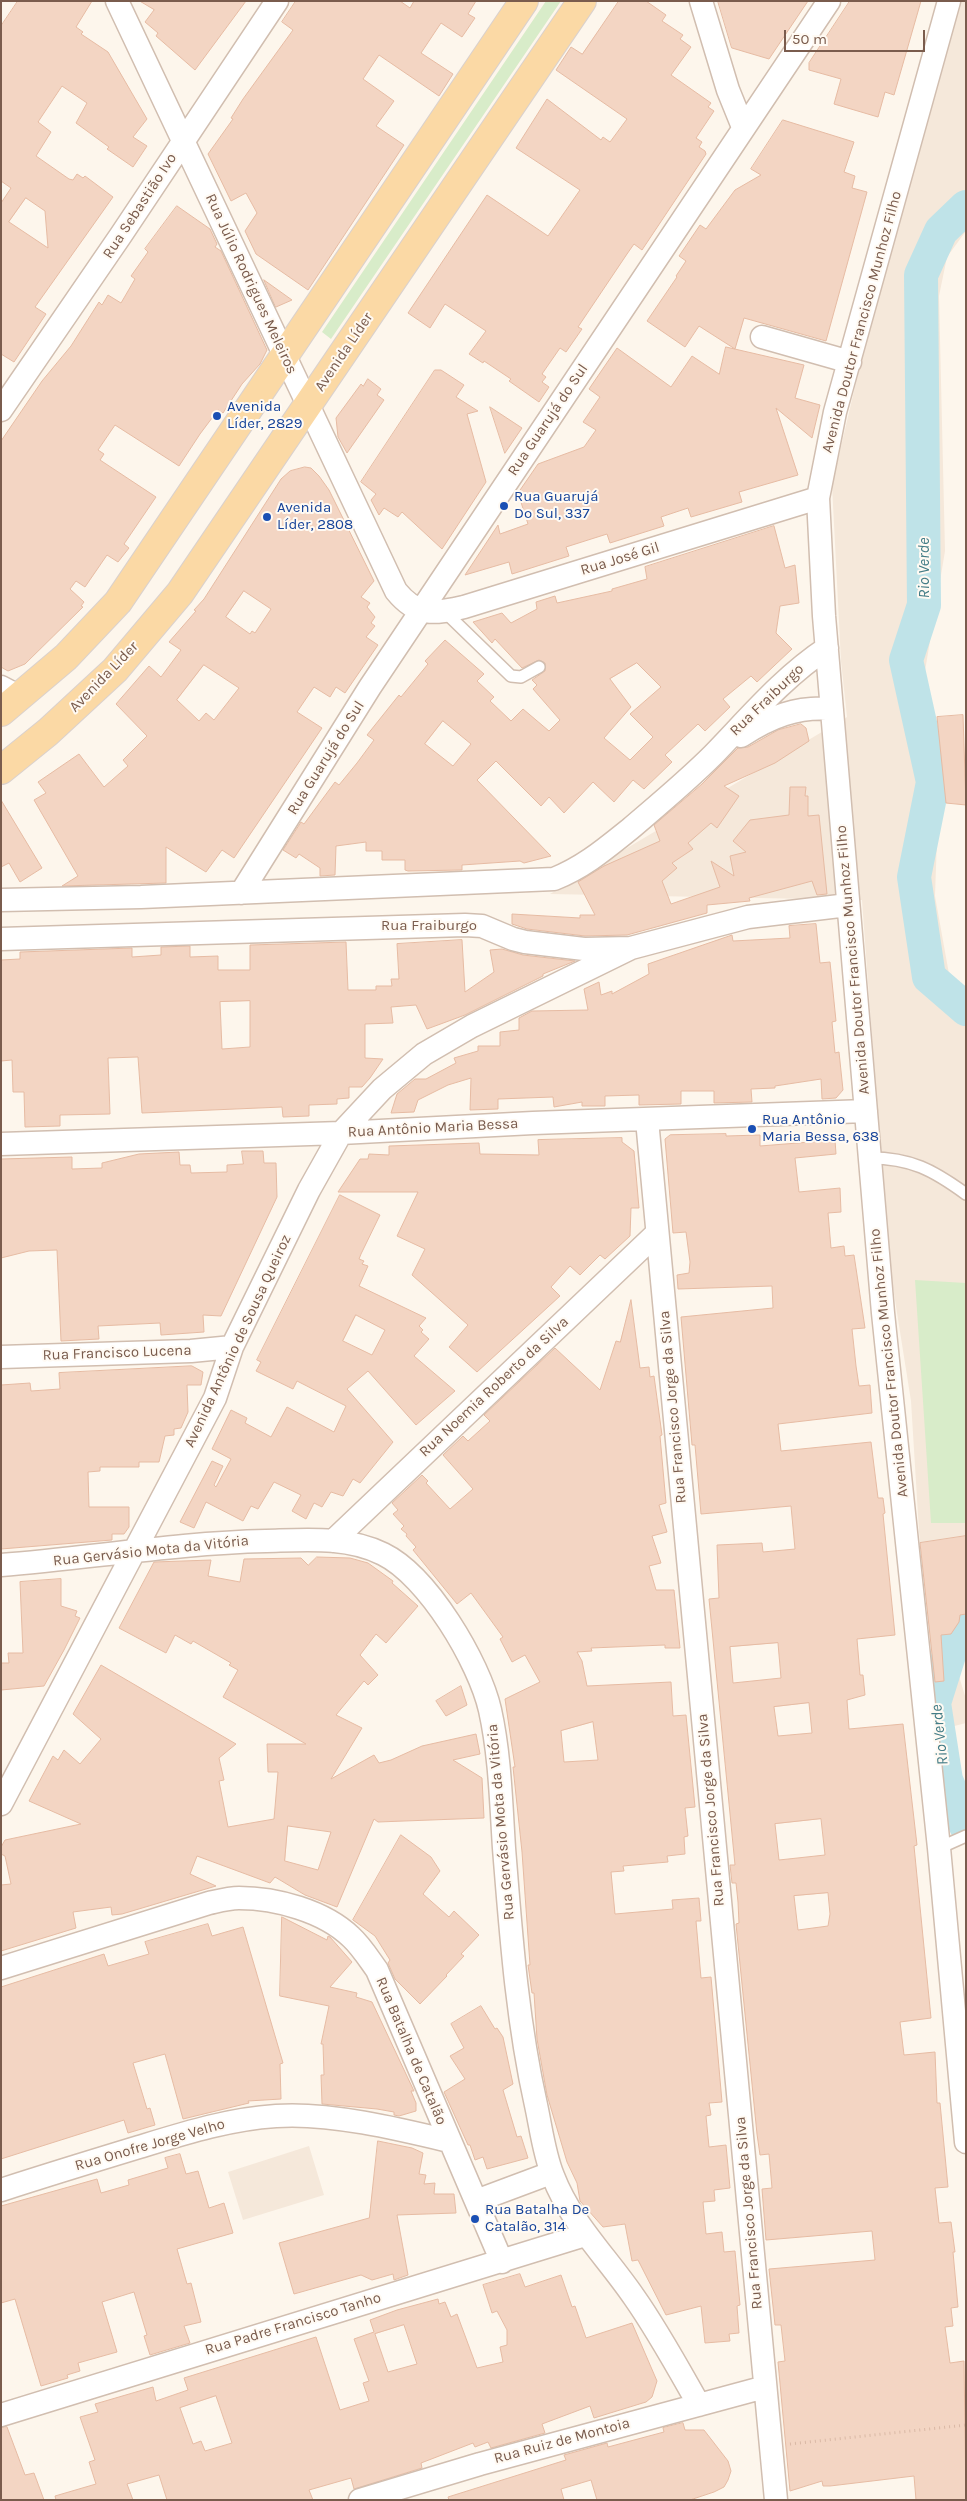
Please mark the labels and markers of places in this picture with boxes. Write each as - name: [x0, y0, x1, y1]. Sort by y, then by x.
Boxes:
- place label: Avenida Líder, 2829: [227, 398, 302, 433]
- marker: Avenida Líder, 2829: [211, 410, 223, 422]
- place label: Rua Guarujá Do Sul, 337: [514, 488, 599, 523]
- place label: Avenida Líder, 2808: [277, 499, 353, 534]
- marker: Rua Guarujá Do Sul, 337: [498, 500, 510, 512]
- marker: Avenida Líder, 2808: [261, 511, 273, 523]
- place label: Rua Antônio Maria Bessa, 638: [762, 1111, 879, 1146]
- marker: Rua Antônio Maria Bessa, 638: [746, 1123, 758, 1135]
- place label: Rua Batalha De Catalão, 314: [485, 2201, 589, 2236]
- marker: Rua Batalha De Catalão, 314: [469, 2213, 481, 2225]

